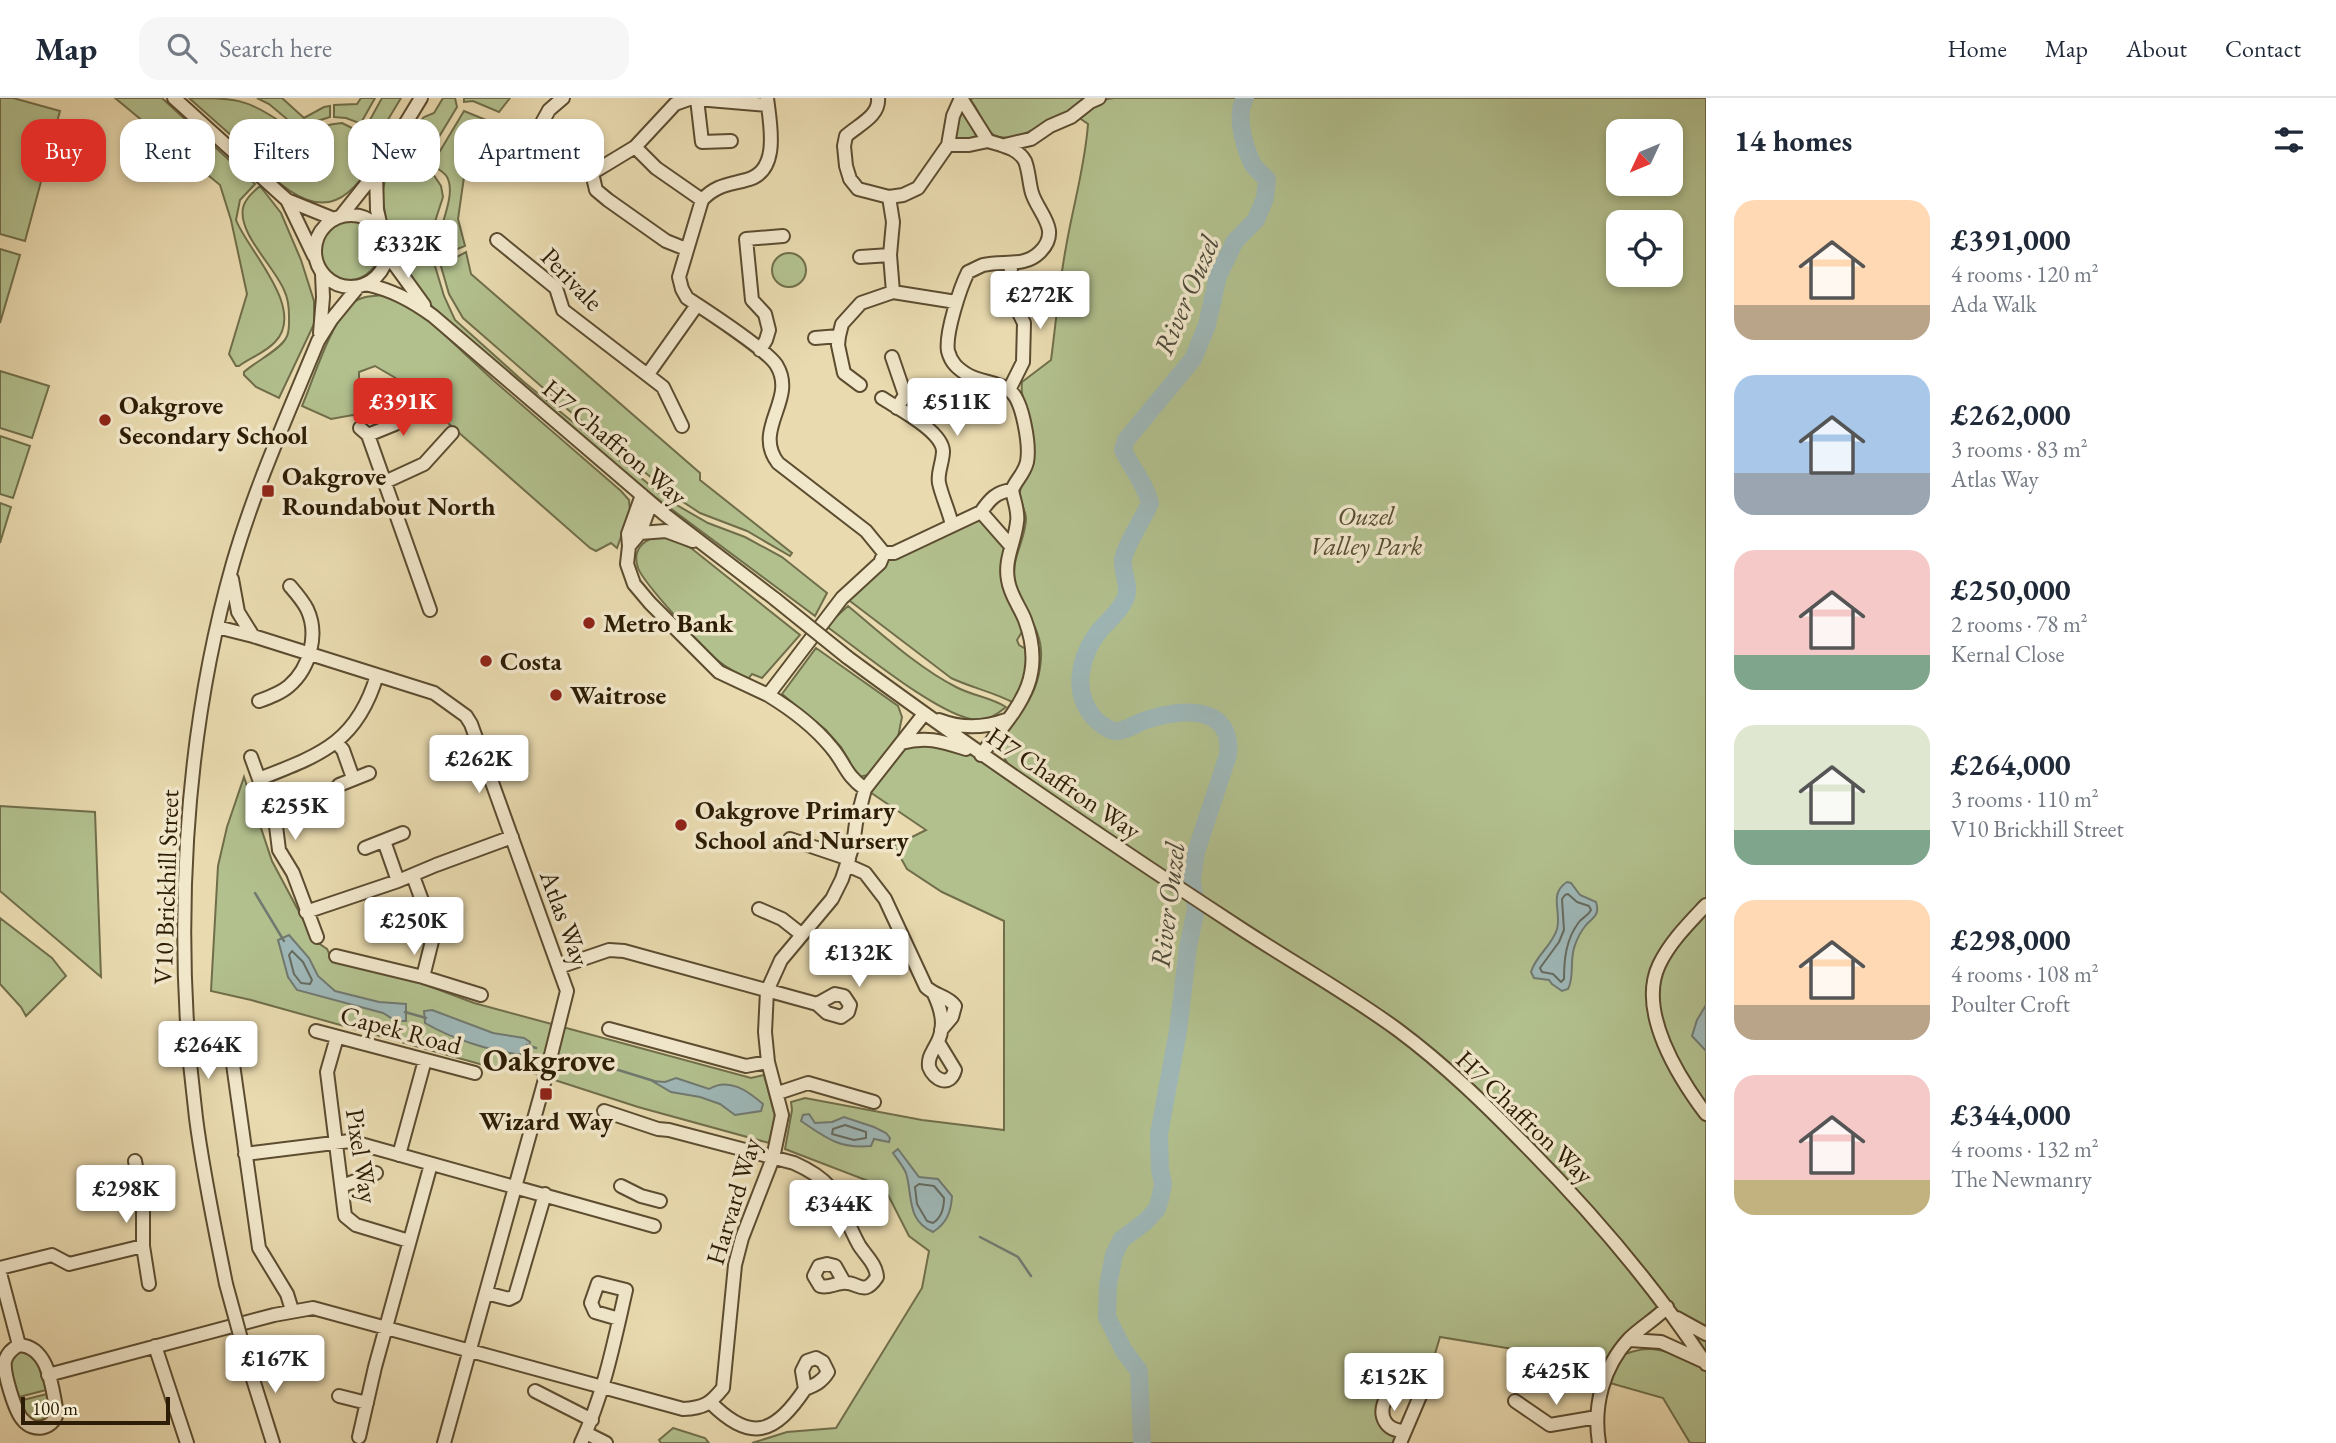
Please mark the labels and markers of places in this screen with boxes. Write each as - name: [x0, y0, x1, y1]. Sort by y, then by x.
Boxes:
- pin: £332K: [359, 220, 457, 280]
- pin: £272K: [991, 272, 1089, 331]
- pin: £391K: [354, 378, 452, 438]
- pin: £511K: [908, 378, 1006, 438]
- place label: Oakgrove Secondary School: [119, 388, 308, 452]
- marker: Oakgrove Secondary School: [97, 412, 113, 428]
- place label: Oakgrove Roundabout North: [282, 459, 496, 523]
- marker: Oakgrove Roundabout North: [260, 483, 276, 499]
- place label: Metro Bank: [603, 606, 734, 640]
- marker: Metro Bank: [581, 615, 597, 631]
- place label: Costa: [500, 644, 563, 678]
- marker: Costa: [478, 653, 494, 669]
- place label: Waitrose: [570, 678, 666, 712]
- marker: Waitrose: [548, 687, 564, 703]
- pin: £262K: [430, 736, 528, 795]
- pin: £255K: [246, 782, 344, 842]
- place label: Oakgrove Primary School and Nursery: [695, 793, 909, 857]
- marker: Oakgrove Primary School and Nursery: [673, 817, 689, 833]
- pin: £250K: [365, 898, 463, 957]
- pin: £132K: [810, 930, 908, 989]
- pin: £264K: [159, 1021, 257, 1081]
- marker: Wizard Way: [538, 1086, 554, 1102]
- place label: Wizard Way: [479, 1104, 614, 1138]
- pin: £298K: [77, 1166, 175, 1225]
- pin: £344K: [790, 1180, 888, 1240]
- pin: £167K: [226, 1336, 324, 1395]
- pin: £425K: [1507, 1348, 1605, 1407]
- pin: £152K: [1345, 1354, 1443, 1413]

